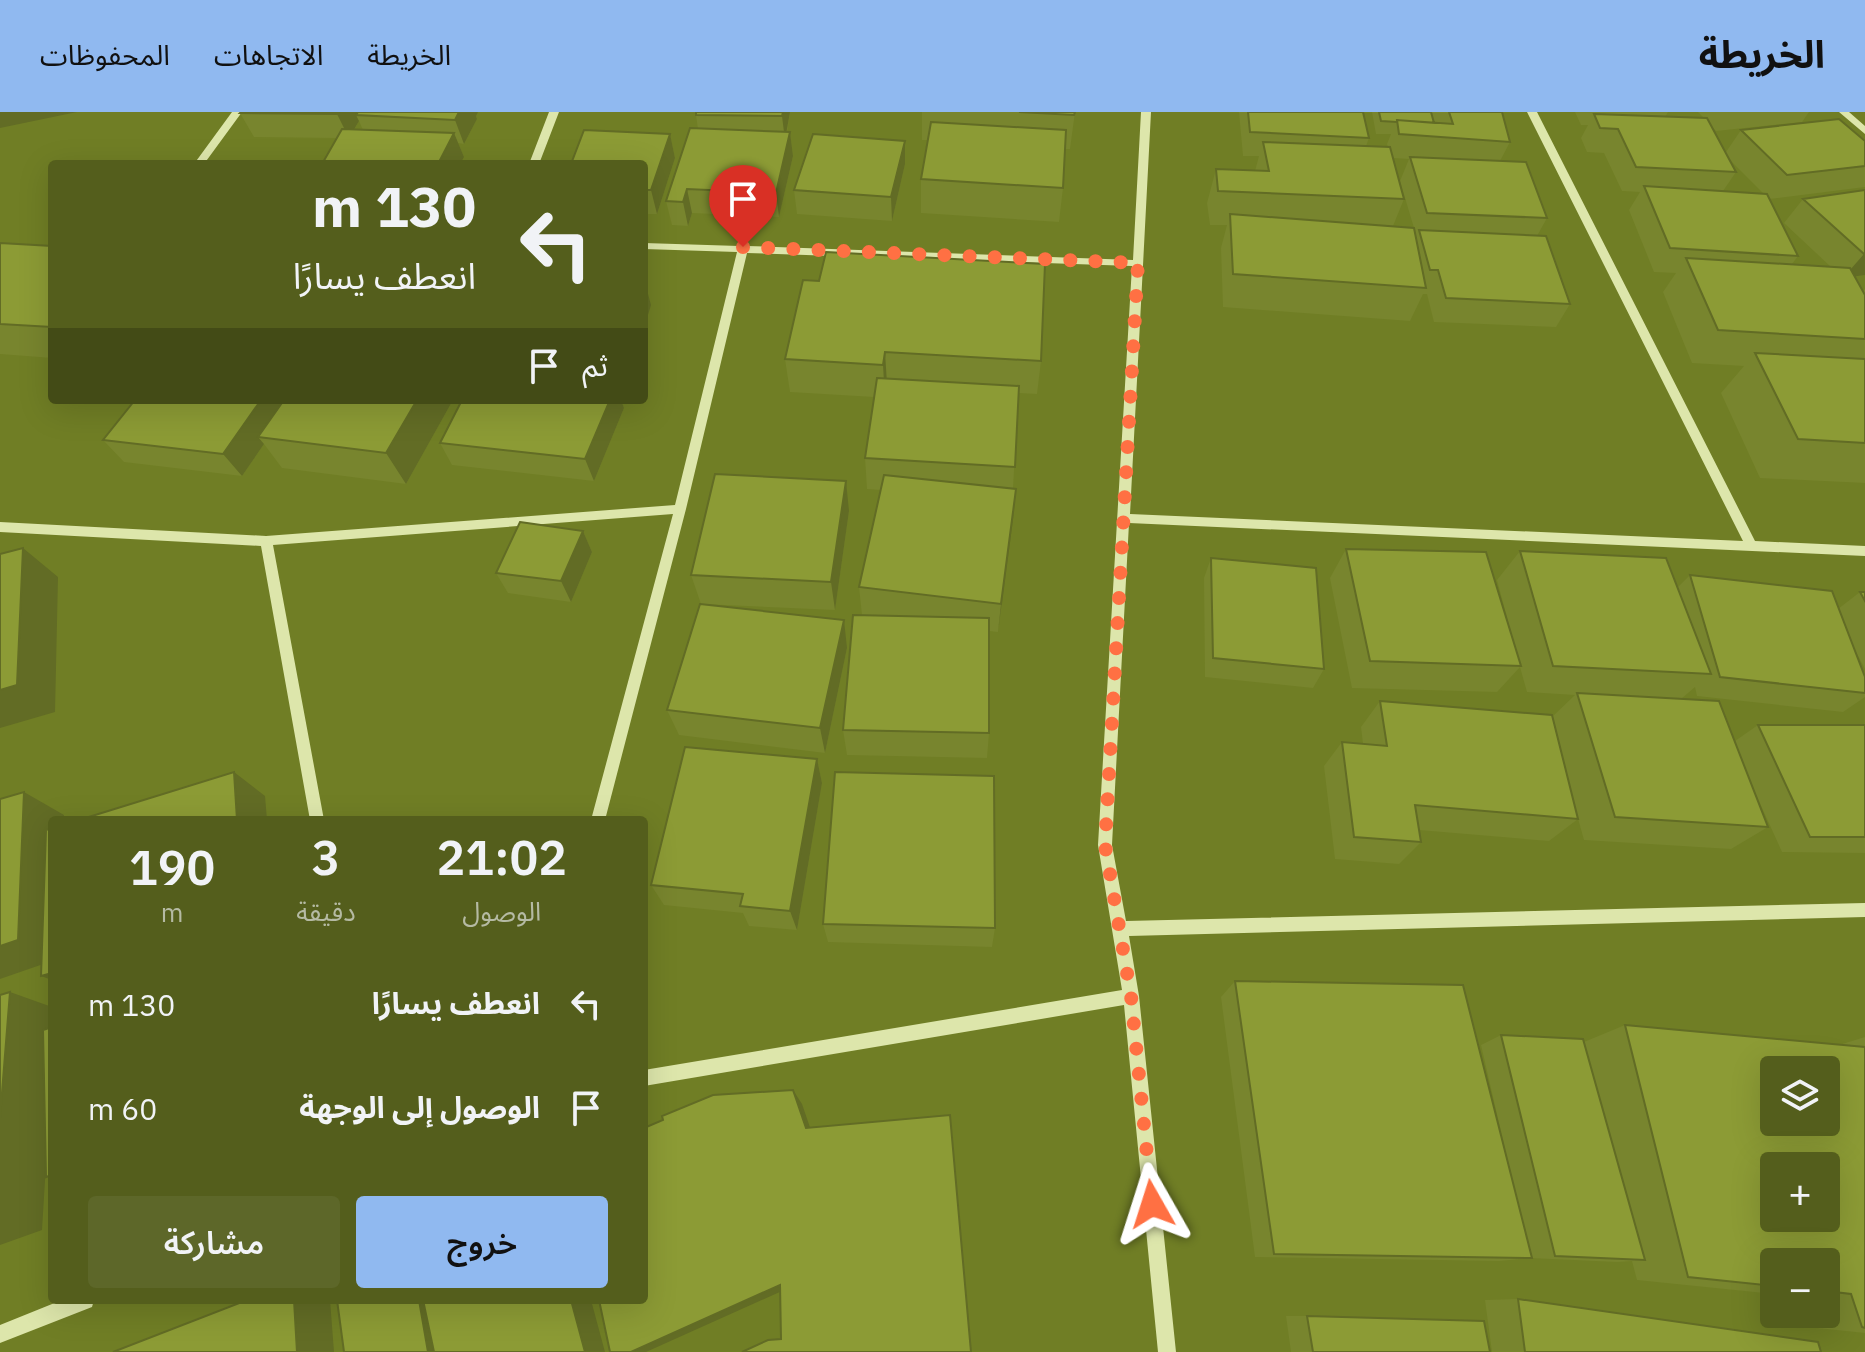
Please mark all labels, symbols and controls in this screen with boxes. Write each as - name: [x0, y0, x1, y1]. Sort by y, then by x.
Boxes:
- text: الخريطة: [1699, 29, 1825, 78]
- text: المحفوظات: [40, 36, 170, 73]
- text: الاتجاهات: [214, 36, 323, 73]
- text: الخريطة: [367, 36, 451, 73]
- pin: [709, 165, 777, 247]
- text: 130 m: [312, 170, 476, 242]
- icon: arrive: [721, 177, 765, 221]
- icon: left: [504, 192, 608, 296]
- text: انعطف يسارًا: [293, 252, 476, 299]
- icon: arrive: [522, 344, 566, 388]
- text: ثم: [582, 345, 608, 384]
- text: 3: [312, 826, 340, 888]
- text: 21:02: [437, 826, 567, 888]
- text: 190: [129, 836, 215, 898]
- text: دقيقة: [296, 894, 356, 928]
- text: الوصول: [462, 894, 541, 928]
- text: m: [161, 895, 184, 929]
- icon: left: [564, 982, 608, 1026]
- text: انعطف يسارًا: [372, 983, 540, 1022]
- text: 130 m: [88, 985, 175, 1024]
- map controls: [1760, 1056, 1840, 1328]
- button: layers: [1760, 1056, 1840, 1136]
- icon: arrive: [564, 1086, 608, 1130]
- text: الوصول إلى الوجهة: [299, 1087, 540, 1126]
- text: 60 m: [88, 1089, 157, 1128]
- button: +: [1760, 1152, 1840, 1232]
- position arrow: [1110, 1162, 1194, 1246]
- button: مشاركة: [88, 1196, 340, 1288]
- button: خروج: [356, 1196, 608, 1288]
- button: −: [1760, 1248, 1840, 1328]

